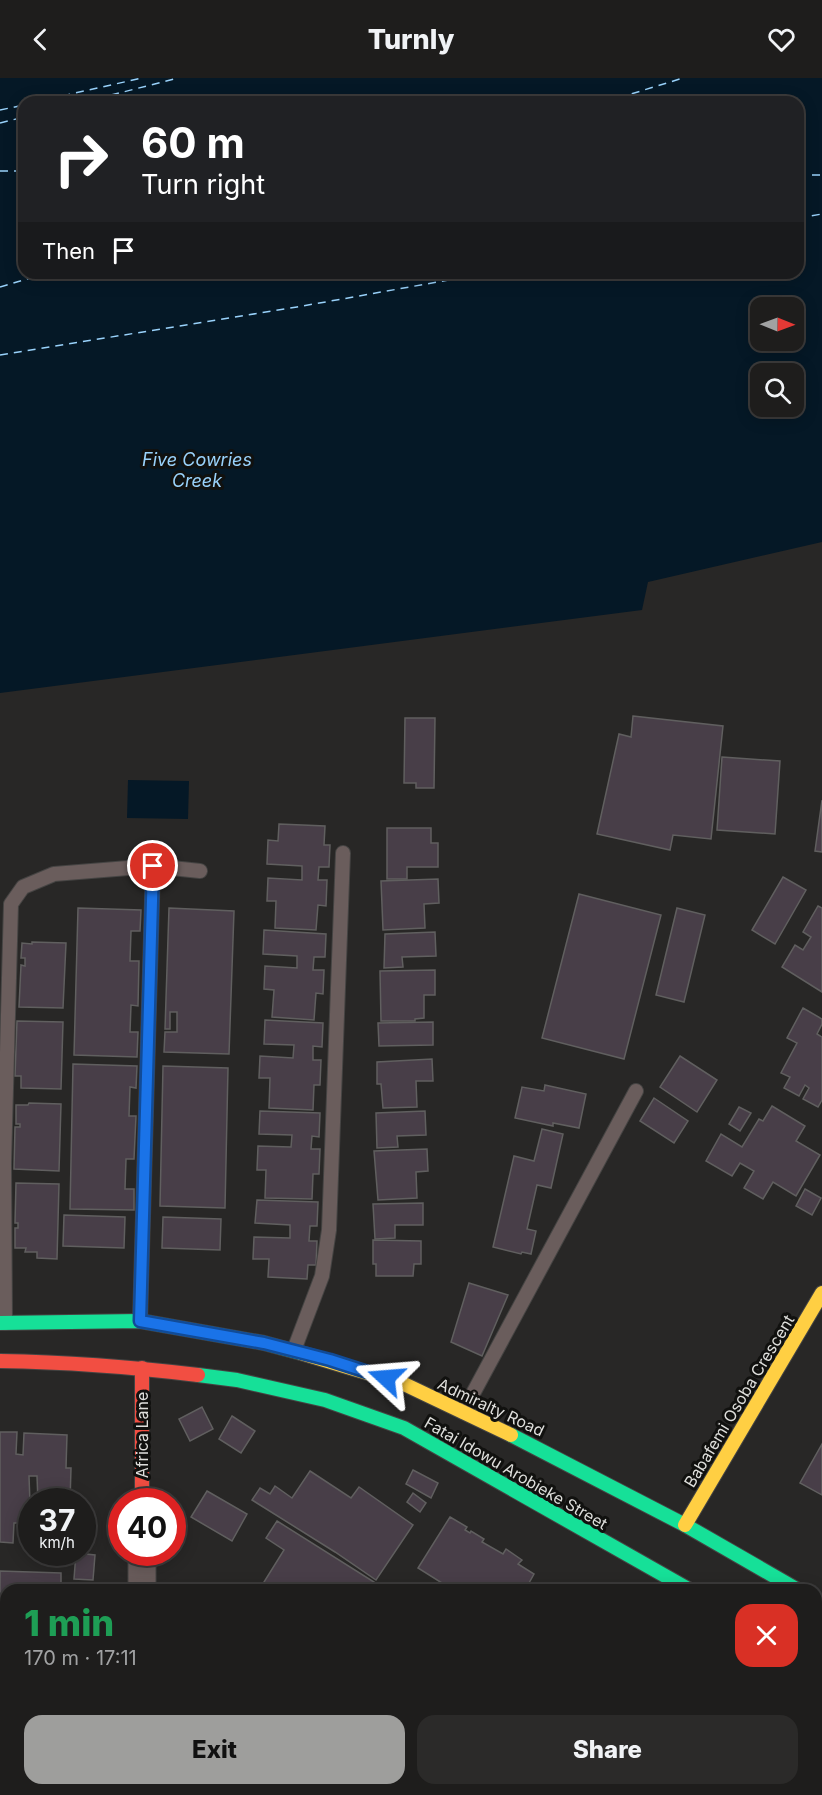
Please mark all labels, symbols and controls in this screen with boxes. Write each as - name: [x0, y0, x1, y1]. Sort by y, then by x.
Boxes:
- icon: back: [24, 23, 57, 56]
- text: Turnly: [368, 23, 454, 56]
- icon: heart: [765, 23, 798, 56]
- text: 60 m: [141, 117, 245, 168]
- icon: right: [42, 120, 120, 198]
- text: Turn right: [141, 168, 265, 201]
- icon: arrive: [107, 234, 140, 267]
- text: Then: [42, 238, 95, 264]
- north arrow: [750, 297, 804, 351]
- map controls: [750, 297, 804, 417]
- button: search: [750, 363, 804, 417]
- water label: Five Cowries Creek: [142, 449, 252, 491]
- pin: [127, 840, 178, 891]
- icon: arrive: [136, 849, 169, 882]
- street label: Babafemi Osoba Crescent: [680, 1311, 798, 1491]
- position arrow: [354, 1346, 418, 1410]
- street label: Admiralty Road: [434, 1374, 548, 1440]
- street label: Africa Lane: [132, 1392, 152, 1478]
- street label: Fatai Idowu Arobieke Street: [421, 1412, 611, 1534]
- speed limit sign: 40: [108, 1488, 186, 1566]
- text: 37: [39, 1502, 75, 1538]
- text: km/h: [39, 1533, 75, 1552]
- text: 1 min: [24, 1601, 114, 1645]
- button: close: [735, 1604, 798, 1667]
- text: 170 m · 17:11: [24, 1646, 137, 1670]
- button: Exit: [24, 1715, 405, 1784]
- button: Share: [417, 1715, 798, 1784]

